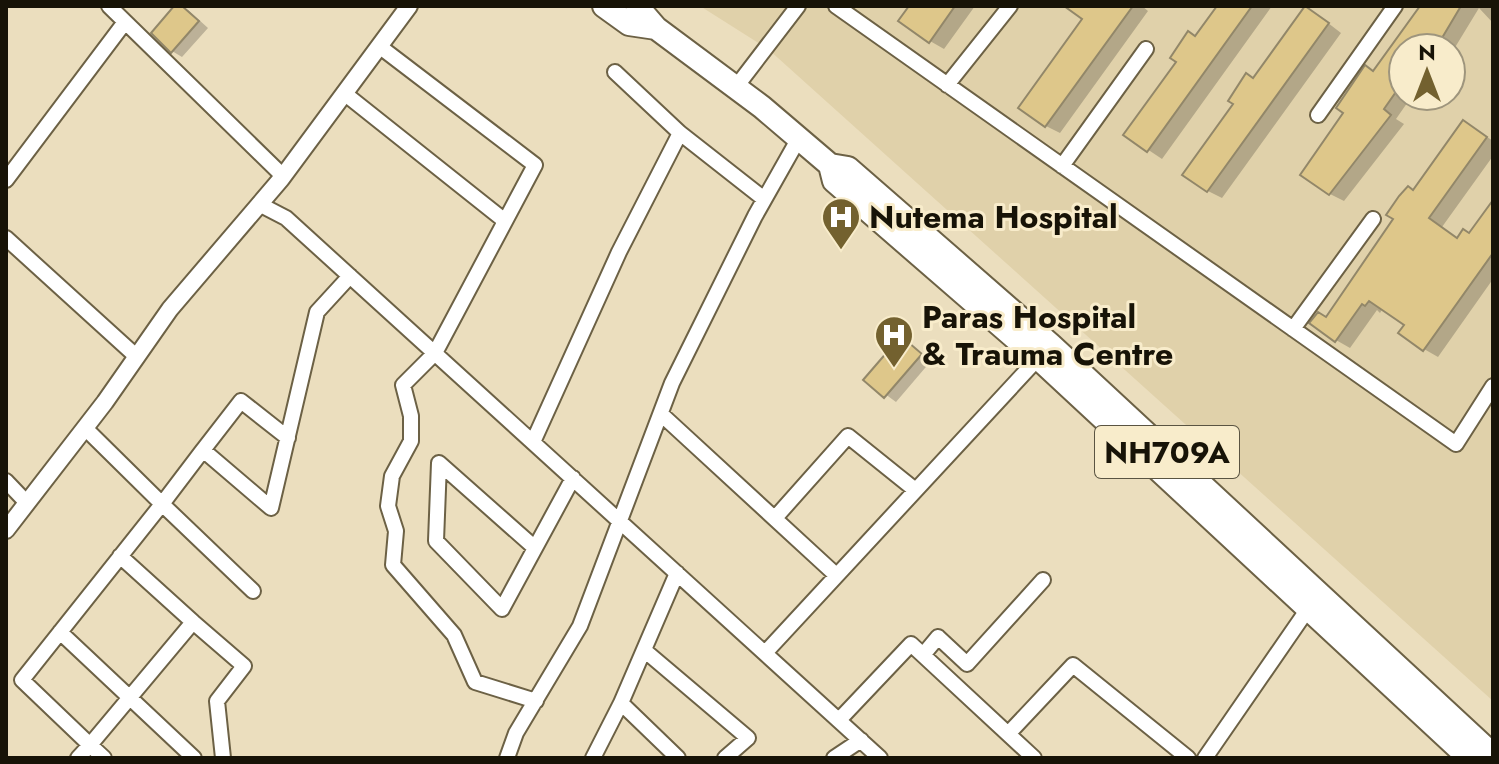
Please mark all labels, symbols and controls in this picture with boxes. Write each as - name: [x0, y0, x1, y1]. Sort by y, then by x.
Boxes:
- north arrow: [1387, 32, 1467, 112]
- text: N: [1418, 36, 1436, 68]
- place label: Nutema Hospital: [869, 194, 1118, 240]
- hospital icon: Nutema Hospital: [820, 196, 862, 251]
- place label: Paras Hospital & Trauma Centre: [922, 294, 1173, 377]
- hospital icon: Paras Hospital & Trauma Centre: [873, 314, 915, 369]
- road number: NH709A: [1095, 426, 1239, 478]

